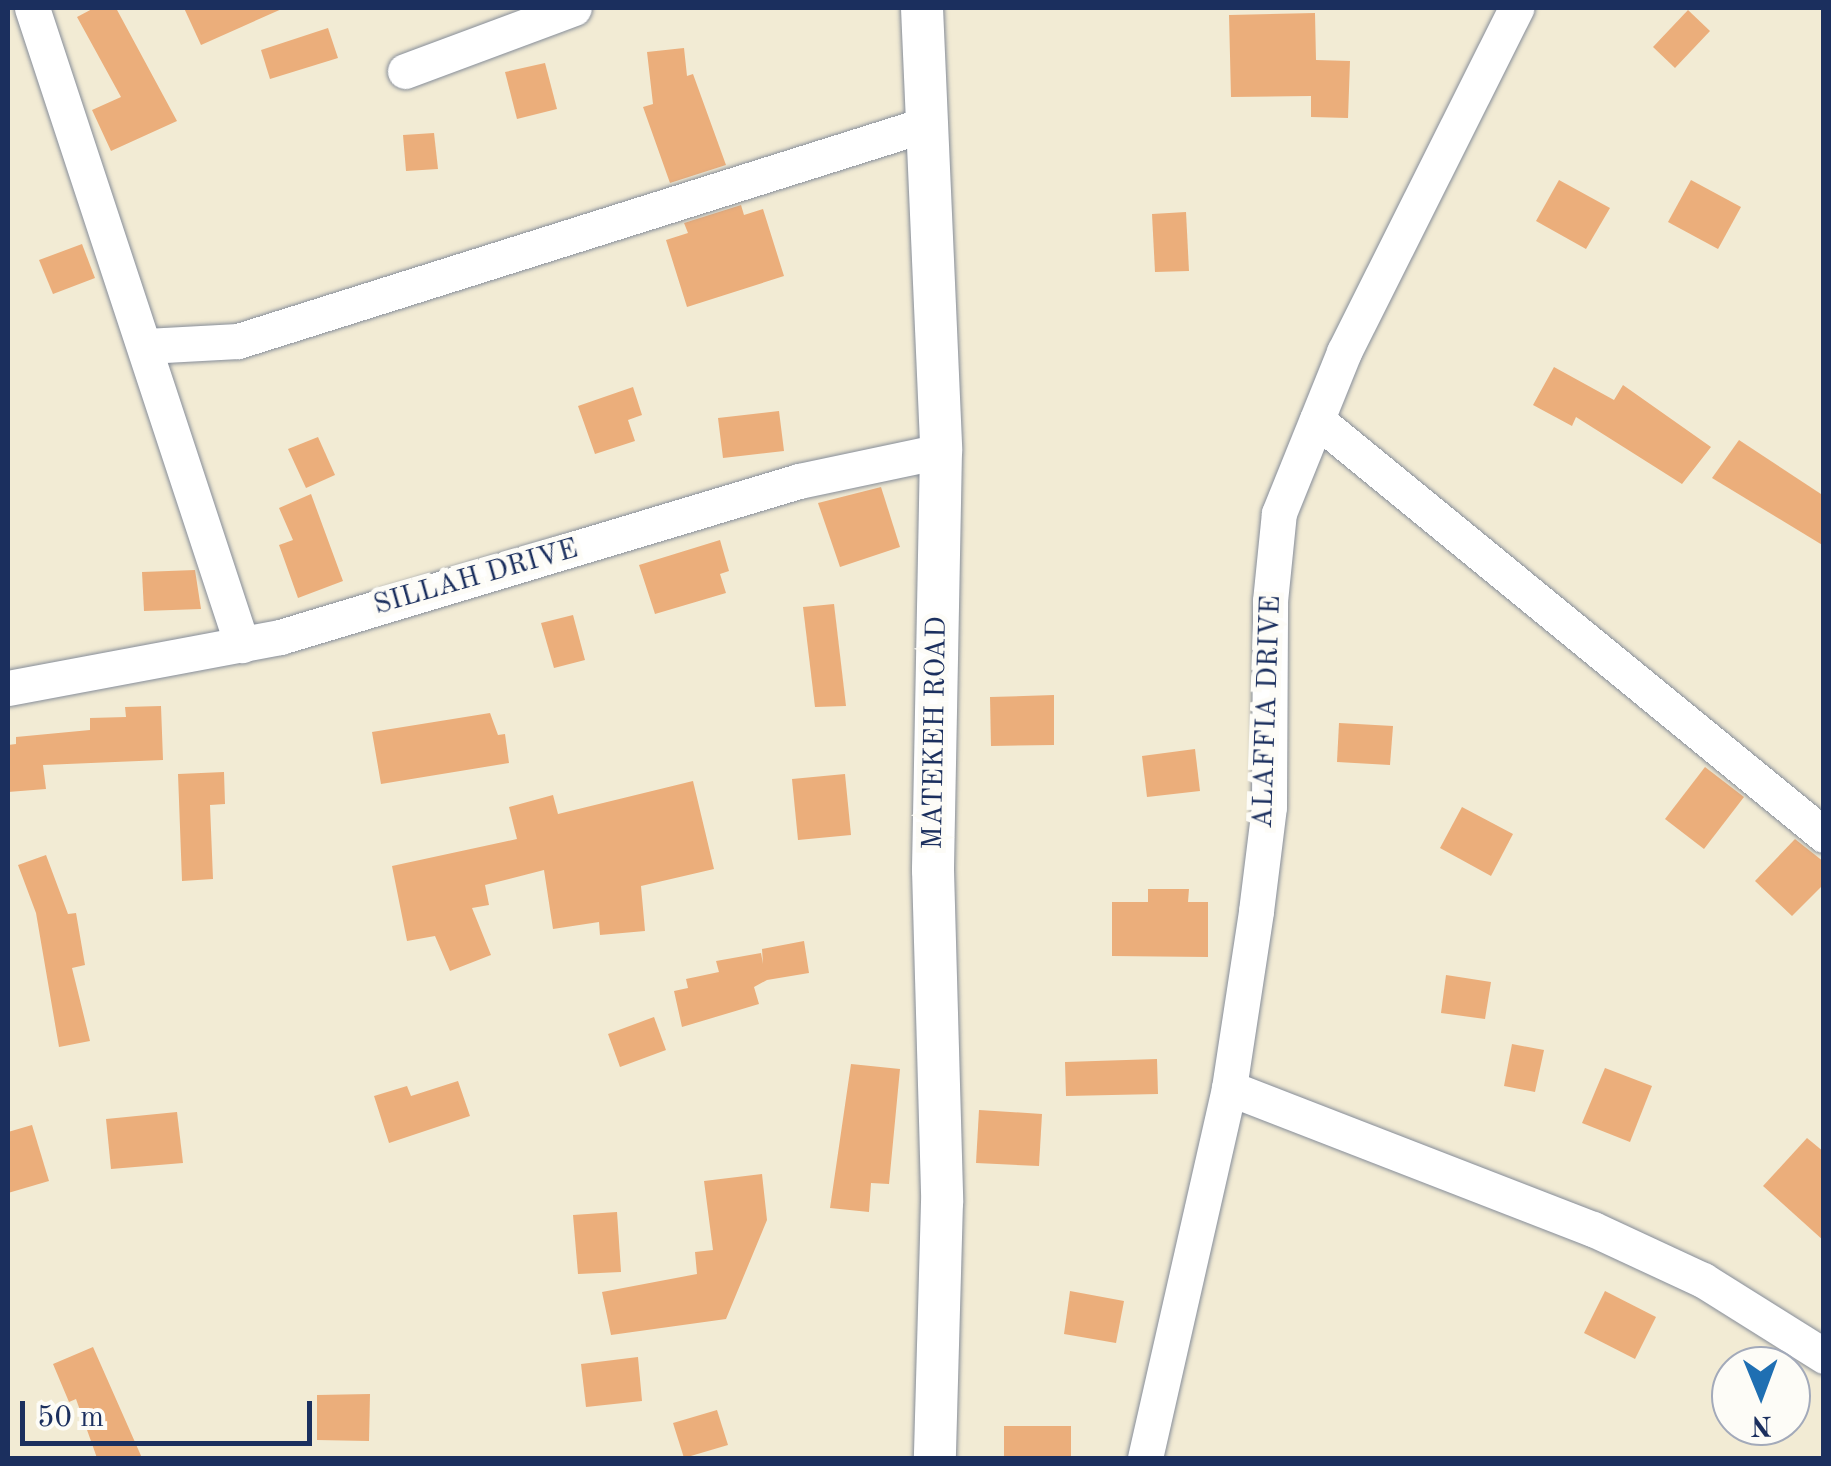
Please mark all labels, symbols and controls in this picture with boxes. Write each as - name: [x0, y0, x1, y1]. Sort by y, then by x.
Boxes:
- street label: SILLAH DRIVE: [370, 533, 582, 623]
- street label: ALAFFIA DRIVE: [1247, 595, 1289, 829]
- street label: MATEKEH ROAD: [917, 616, 955, 850]
- north arrow: [1711, 1346, 1811, 1446]
- scale bar: [25, 1381, 318, 1443]
- text: 50 m: [37, 1403, 104, 1433]
- text: N: [1751, 1410, 1772, 1438]

